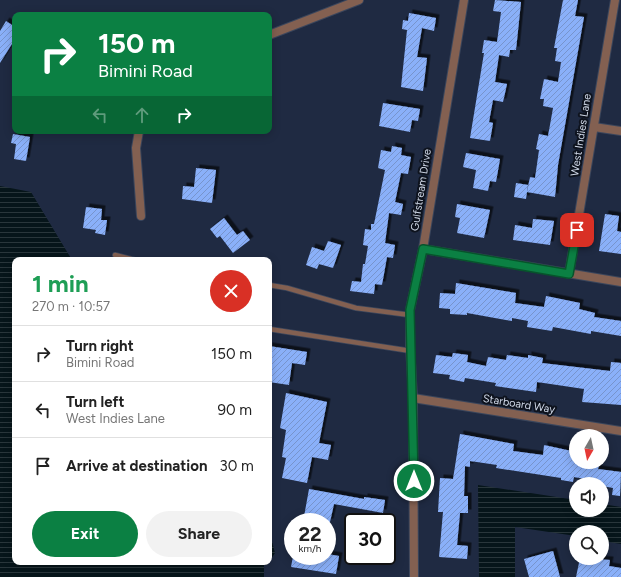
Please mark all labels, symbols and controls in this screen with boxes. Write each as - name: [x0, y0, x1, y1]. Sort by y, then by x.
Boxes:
- text: 150 m: [98, 26, 175, 60]
- icon: right: [32, 28, 84, 80]
- text: Bimini Road: [98, 60, 193, 82]
- street label: West Indies Lane: [568, 93, 594, 177]
- icon: left: [89, 104, 111, 126]
- icon: ahead: [131, 104, 153, 126]
- icon: right: [173, 104, 195, 126]
- street label: Gulfstream Drive: [408, 148, 434, 232]
- pin: [560, 213, 594, 247]
- icon: arrive: [566, 219, 588, 241]
- text: 1 min: [32, 269, 89, 298]
- button: close: [210, 270, 252, 312]
- text: 270 m · 10:57: [32, 299, 110, 314]
- text: Turn right: [66, 337, 134, 355]
- icon: right: [32, 343, 54, 365]
- text: 150 m: [211, 345, 252, 363]
- text: Bimini Road: [66, 355, 134, 370]
- street label: Starboard Way: [482, 392, 556, 416]
- text: Turn left: [66, 393, 124, 411]
- icon: left: [32, 399, 54, 421]
- text: 90 m: [217, 401, 252, 419]
- text: West Indies Lane: [66, 411, 165, 426]
- north arrow: [569, 429, 609, 469]
- map controls: [569, 429, 609, 565]
- icon: arrive: [32, 455, 54, 477]
- text: Arrive at destination: [66, 457, 207, 475]
- text: 30 m: [219, 457, 254, 475]
- position arrow: [393, 460, 435, 502]
- button: sound: [569, 477, 609, 517]
- button: Exit: [32, 511, 138, 557]
- button: Share: [146, 511, 252, 557]
- speed limit sign: 30: [344, 513, 396, 565]
- text: 22: [298, 522, 322, 546]
- button: search: [569, 525, 609, 565]
- text: km/h: [299, 542, 321, 555]

